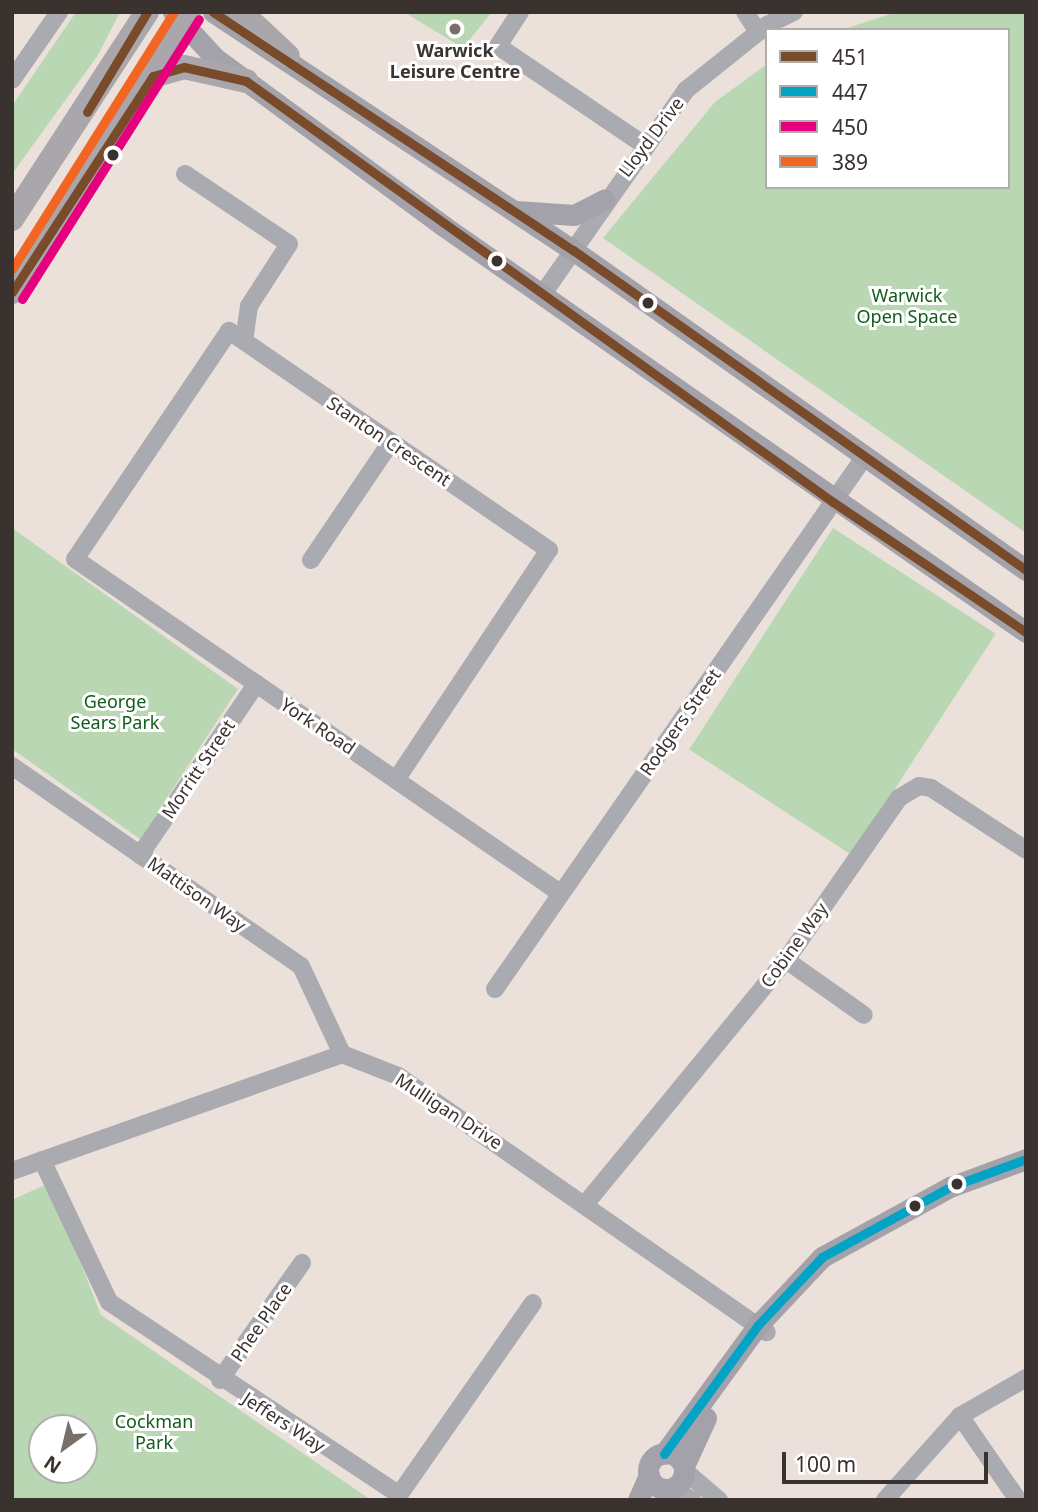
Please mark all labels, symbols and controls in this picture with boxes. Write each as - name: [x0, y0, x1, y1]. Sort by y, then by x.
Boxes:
- marker: Warwick Leisure Centre: [447, 21, 463, 37]
- legend: [765, 28, 1010, 189]
- place label: Warwick Leisure Centre: [390, 40, 520, 82]
- text: 451: [832, 43, 868, 71]
- text: 447: [832, 78, 868, 106]
- street label: Lloyd Drive: [614, 93, 688, 181]
- text: 450: [832, 113, 868, 141]
- unlabelled marker: [106, 148, 120, 162]
- text: 389: [832, 148, 868, 176]
- unlabelled marker: [490, 254, 504, 268]
- park label: Warwick Open Space: [857, 285, 957, 328]
- unlabelled marker: [641, 296, 655, 310]
- street label: Stanton Crescent: [323, 392, 455, 490]
- street label: Rodgers Street: [635, 664, 725, 780]
- park label: George Sears Park: [71, 691, 159, 734]
- street label: York Road: [277, 693, 359, 759]
- street label: Morritt Street: [157, 715, 239, 823]
- street label: Mattison Way: [144, 852, 250, 936]
- street label: Cobine Way: [756, 898, 832, 992]
- street label: Mulligan Drive: [392, 1068, 506, 1154]
- unlabelled marker: [950, 1177, 964, 1191]
- unlabelled marker: [908, 1199, 922, 1213]
- street label: Phee Place: [226, 1278, 296, 1366]
- street label: Jeffers Way: [239, 1387, 329, 1457]
- park label: Cockman Park: [115, 1411, 193, 1454]
- north arrow: [28, 1414, 98, 1484]
- scale bar: [786, 1438, 992, 1482]
- text: N: [39, 1450, 66, 1480]
- text: 100 m: [795, 1450, 856, 1478]

